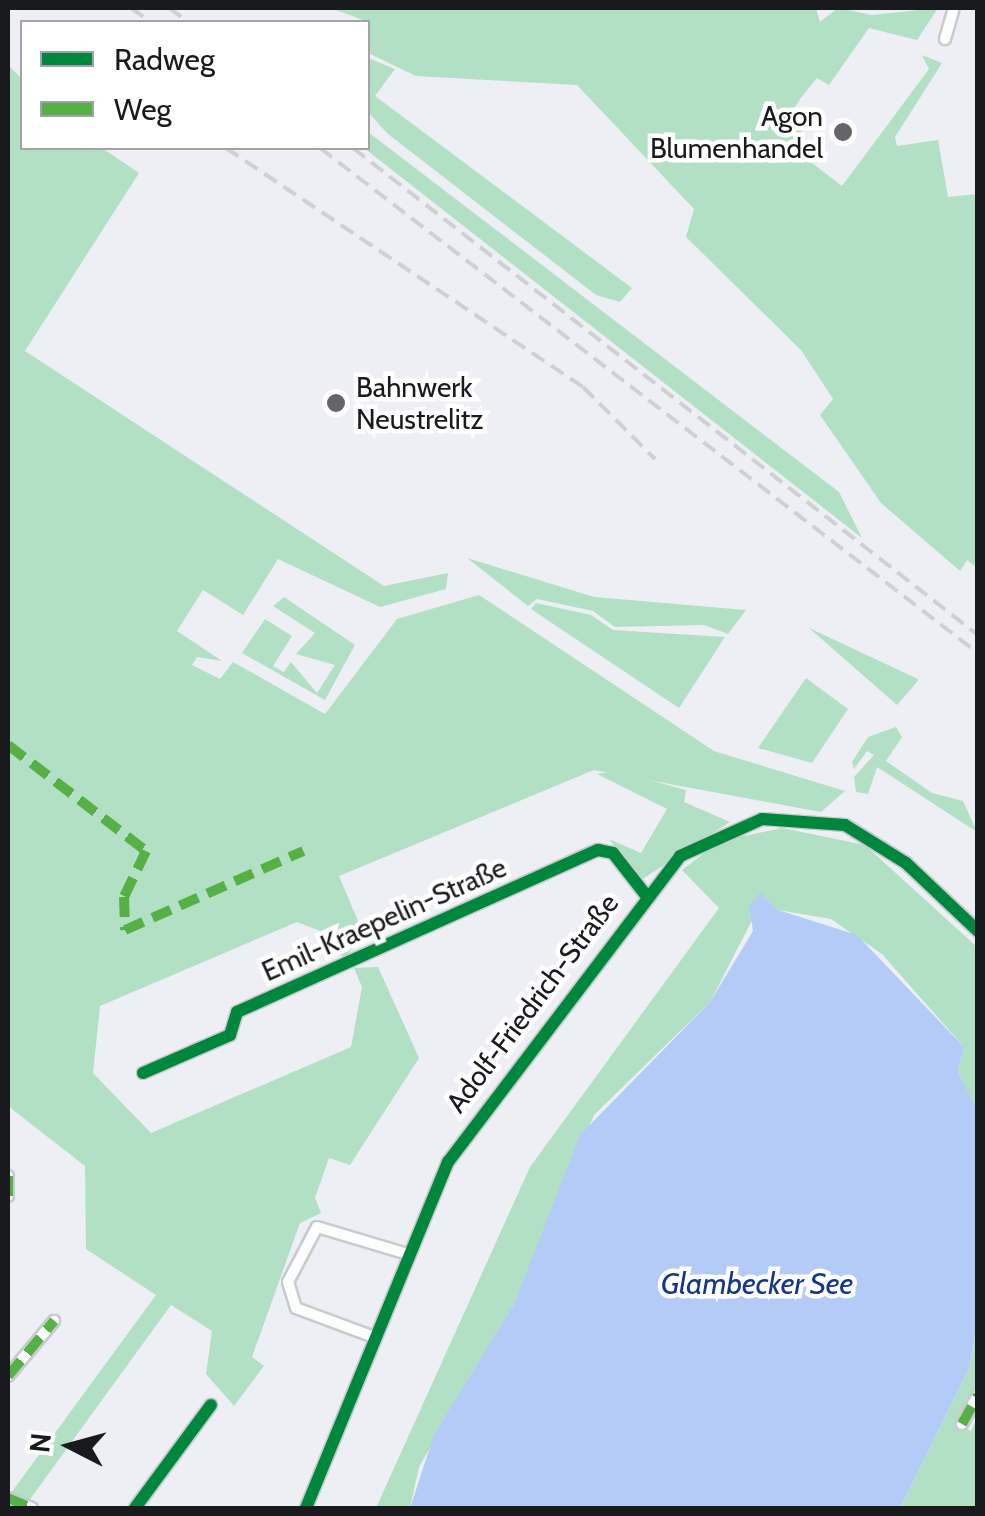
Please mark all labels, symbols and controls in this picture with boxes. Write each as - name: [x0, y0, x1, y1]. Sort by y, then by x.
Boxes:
- legend: [20, 20, 370, 150]
- text: Radweg: [114, 41, 215, 78]
- text: Weg: [114, 91, 172, 128]
- place label: Agon Blumenhandel: [650, 99, 823, 165]
- marker: Agon Blumenhandel: [832, 121, 854, 143]
- place label: Bahnwerk Neustrelitz: [356, 370, 483, 436]
- marker: Bahnwerk Neustrelitz: [325, 392, 347, 414]
- street label: Emil-Kraepelin-Straße: [257, 850, 511, 988]
- street label: Adolf-Friedrich-Straße: [439, 887, 625, 1119]
- water label: Glambecker See: [661, 1266, 853, 1302]
- north arrow: [20, 1396, 120, 1496]
- text: N: [22, 1431, 58, 1454]

